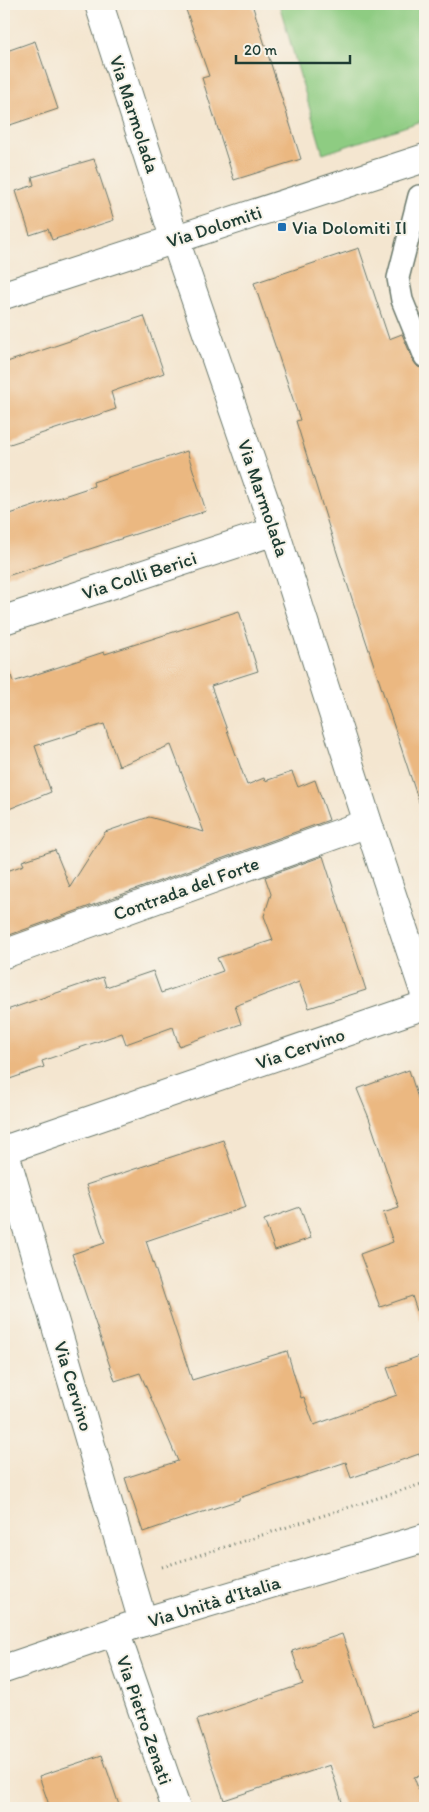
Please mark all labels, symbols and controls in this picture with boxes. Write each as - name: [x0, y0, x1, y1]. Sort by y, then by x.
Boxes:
- scale bar: [236, 32, 350, 64]
- text: 20 m: [244, 41, 278, 59]
- street label: Via Marmolada: [105, 52, 164, 176]
- street label: Via Dolomiti: [164, 200, 265, 253]
- place label: Via Dolomiti II: [292, 216, 407, 239]
- marker: Via Dolomiti II: [276, 221, 288, 233]
- street label: Via Marmolada: [233, 436, 294, 560]
- street label: Via Colli Berici: [79, 546, 199, 605]
- street label: Contrada del Forte: [110, 851, 262, 926]
- street label: Via Cervino: [253, 1023, 348, 1074]
- street label: Via Cervino: [49, 1338, 98, 1434]
- street label: Via Unità d'Italia: [145, 1570, 283, 1633]
- street label: Via Pietro Zenati: [112, 1652, 177, 1788]

